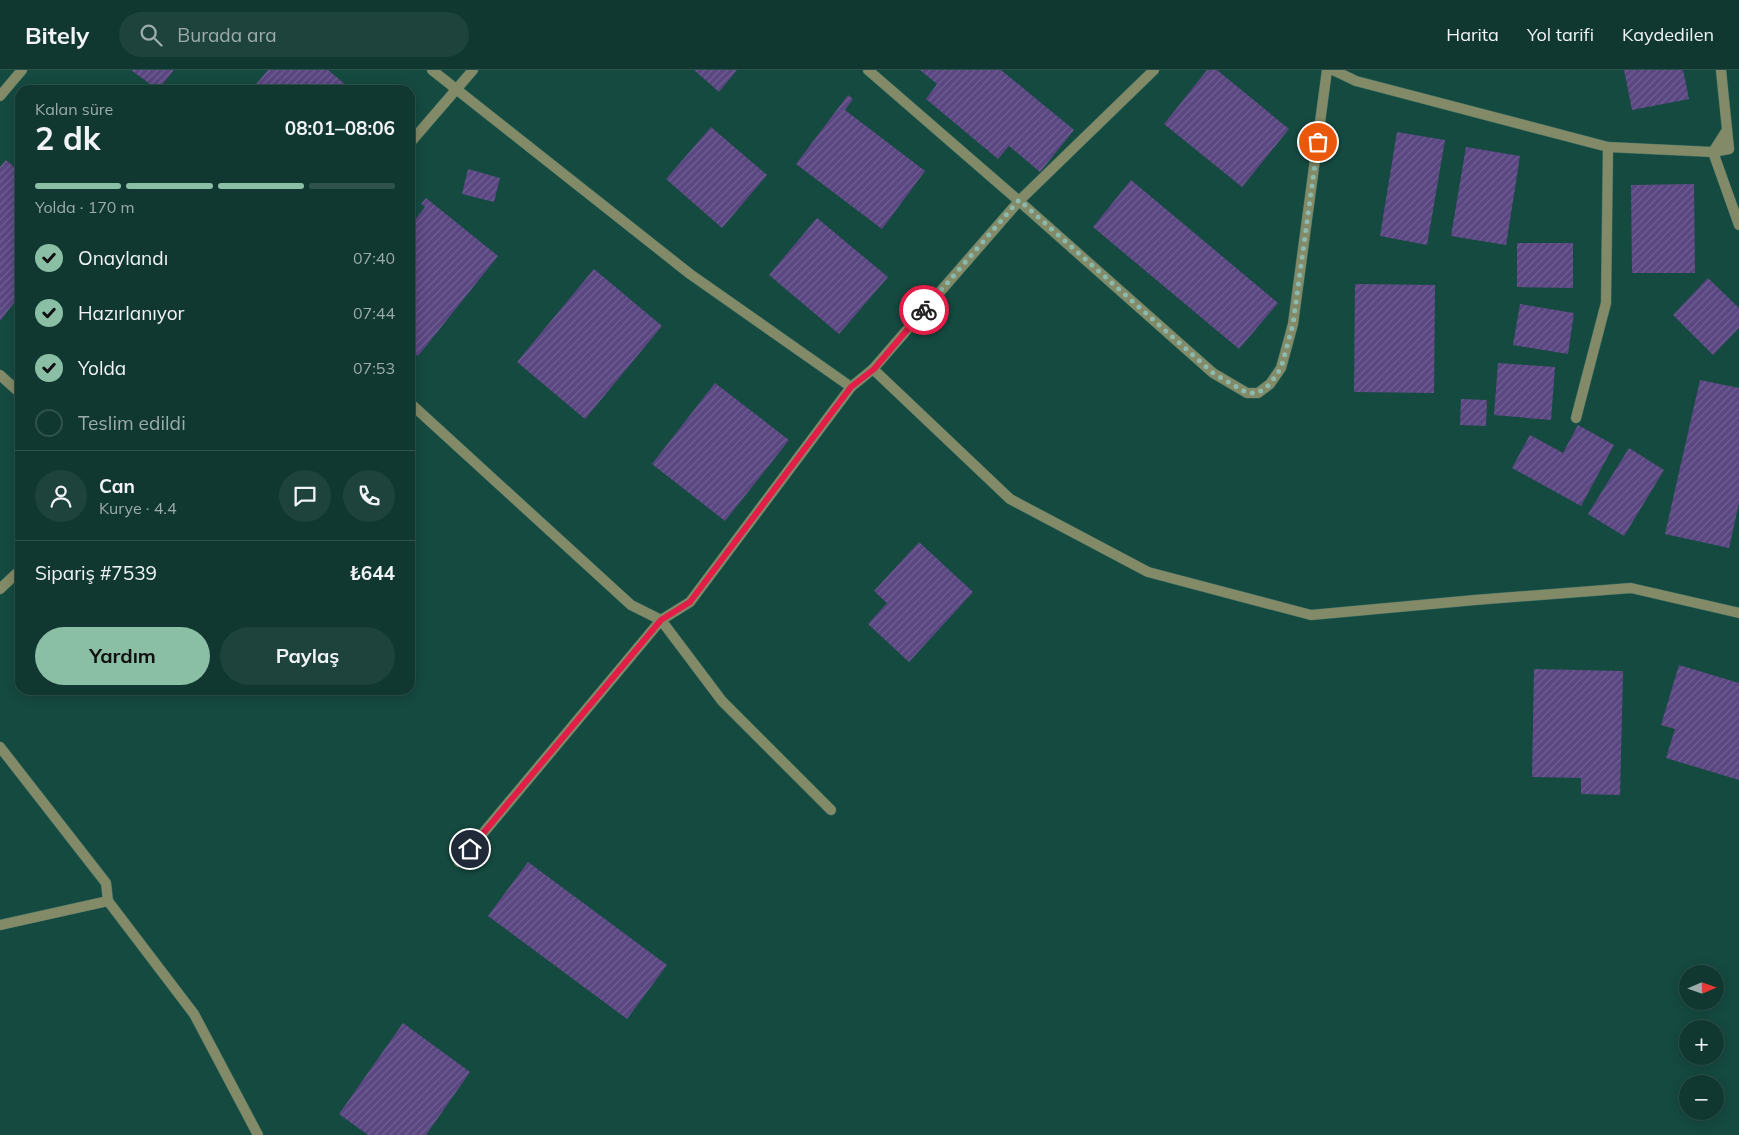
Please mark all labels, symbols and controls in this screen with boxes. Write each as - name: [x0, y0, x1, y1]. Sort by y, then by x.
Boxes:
- search box: [119, 12, 469, 57]
- text: Bitely: [25, 20, 89, 50]
- icon: search: [137, 21, 165, 49]
- text: Burada ara: [177, 23, 277, 47]
- text: Harita: [1446, 23, 1499, 46]
- text: Yol tarifi: [1527, 23, 1594, 46]
- text: Kaydedilen: [1622, 23, 1714, 46]
- text: Kalan süre: [35, 99, 113, 119]
- text: 08:01–08:06: [285, 116, 395, 140]
- text: 2 dk: [35, 118, 100, 158]
- pin: [1297, 121, 1339, 163]
- icon: bag: [1304, 128, 1332, 156]
- text: Yolda · 170 m: [35, 197, 135, 217]
- icon: check: [35, 244, 63, 272]
- text: Onaylandı: [78, 246, 168, 270]
- text: 07:40: [353, 248, 395, 268]
- courier: [899, 285, 949, 335]
- icon: bike: [910, 296, 938, 324]
- icon: check: [35, 299, 63, 327]
- text: Hazırlanıyor: [78, 301, 185, 325]
- text: 07:44: [353, 303, 395, 323]
- icon: check: [35, 354, 63, 382]
- text: Yolda: [78, 356, 126, 380]
- text: 07:53: [353, 358, 395, 378]
- text: Teslim edildi: [78, 411, 186, 435]
- button: person: [35, 470, 87, 522]
- button: chat: [279, 470, 331, 522]
- button: phone: [343, 470, 395, 522]
- text: Can: [99, 474, 135, 498]
- text: Kurye · 4.4: [99, 498, 176, 518]
- text: Sipariş #7539: [35, 561, 157, 585]
- text: ₺644: [349, 561, 395, 585]
- button: Yardım: [35, 627, 210, 685]
- button: Paylaş: [220, 627, 395, 685]
- pin: [449, 828, 491, 870]
- icon: home: [456, 835, 484, 863]
- north arrow: [1679, 965, 1724, 1010]
- map controls: [1679, 965, 1724, 1120]
- button: +: [1679, 1020, 1724, 1065]
- button: −: [1679, 1075, 1724, 1120]

